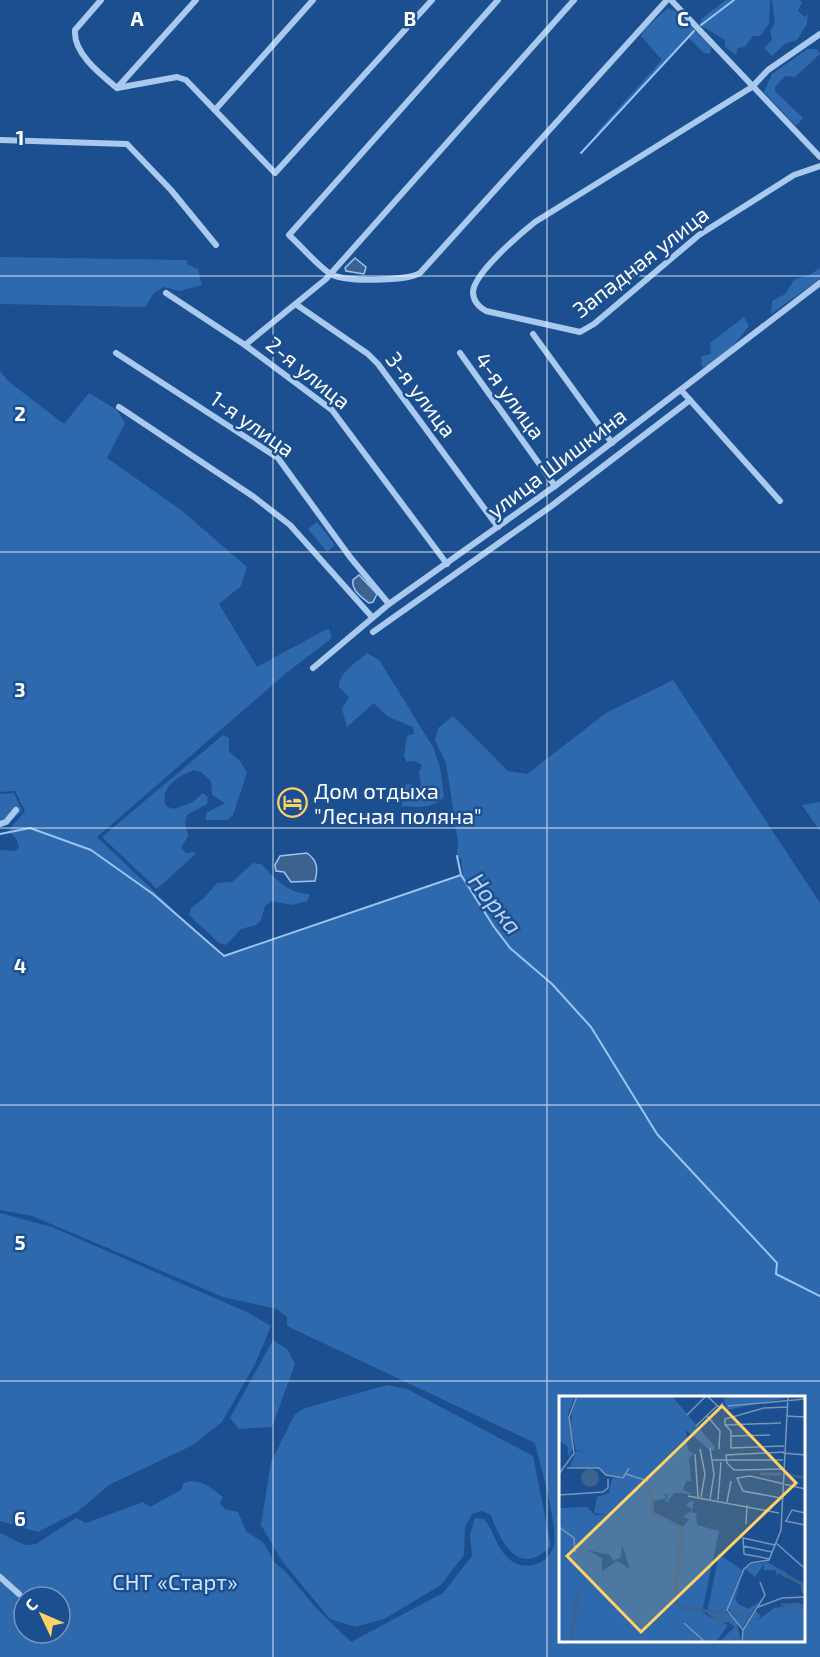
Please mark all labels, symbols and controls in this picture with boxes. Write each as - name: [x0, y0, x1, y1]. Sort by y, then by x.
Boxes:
- text: A: [130, 6, 144, 30]
- text: B: [404, 6, 416, 30]
- text: C: [677, 6, 689, 30]
- text: 1: [16, 125, 24, 149]
- street label: Западная улица: [567, 200, 714, 323]
- street label: 2-я улица: [261, 330, 356, 415]
- street label: 3-я улица: [381, 346, 463, 443]
- street label: 4-я улица: [470, 346, 551, 444]
- street label: 1-я улица: [205, 385, 300, 462]
- text: 2: [14, 401, 26, 425]
- street label: улица Шишкина: [481, 401, 631, 523]
- text: 3: [14, 677, 26, 701]
- place label: Дом отдыха "Лесная поляна": [314, 777, 482, 828]
- hotel icon: Дом отдыха "Лесная поляна": [277, 787, 309, 819]
- water label: Норка: [463, 867, 529, 939]
- text: 4: [14, 953, 27, 977]
- text: 5: [14, 1230, 26, 1254]
- inset map: [559, 1396, 805, 1642]
- text: 6: [14, 1506, 26, 1530]
- park label: СНТ «Старт»: [112, 1568, 238, 1594]
- north arrow: [12, 1585, 72, 1645]
- text: С: [21, 1594, 41, 1614]

